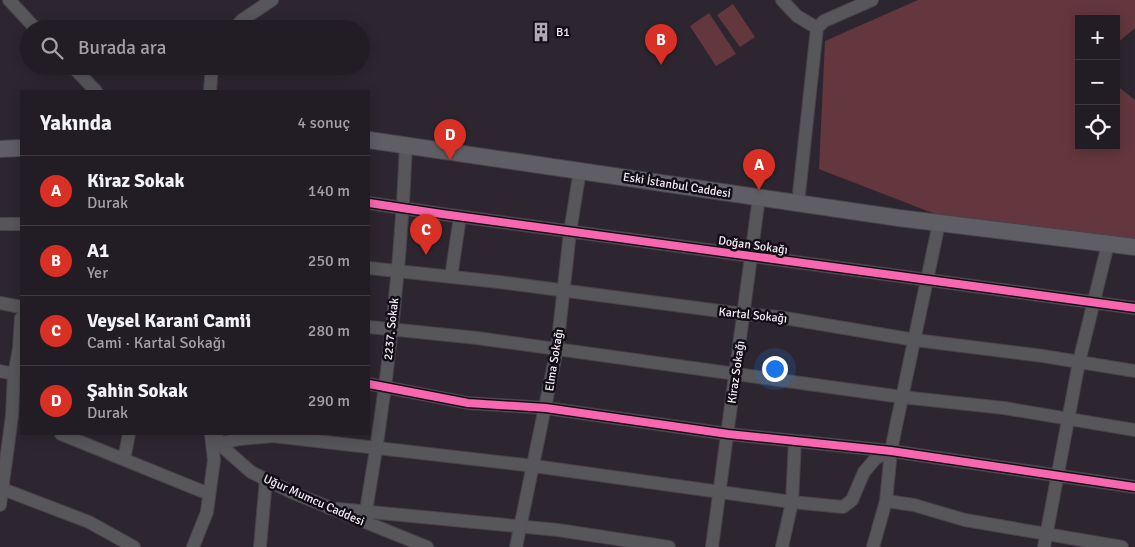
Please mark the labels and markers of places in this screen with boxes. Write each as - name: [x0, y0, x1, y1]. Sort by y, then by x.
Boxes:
- building icon: B1: [530, 21, 552, 43]
- pin: B: [645, 24, 677, 65]
- place label: B1: [556, 25, 570, 40]
- pin: D: [434, 119, 466, 160]
- pin: A: [743, 149, 775, 190]
- pin: C: [410, 214, 442, 255]

